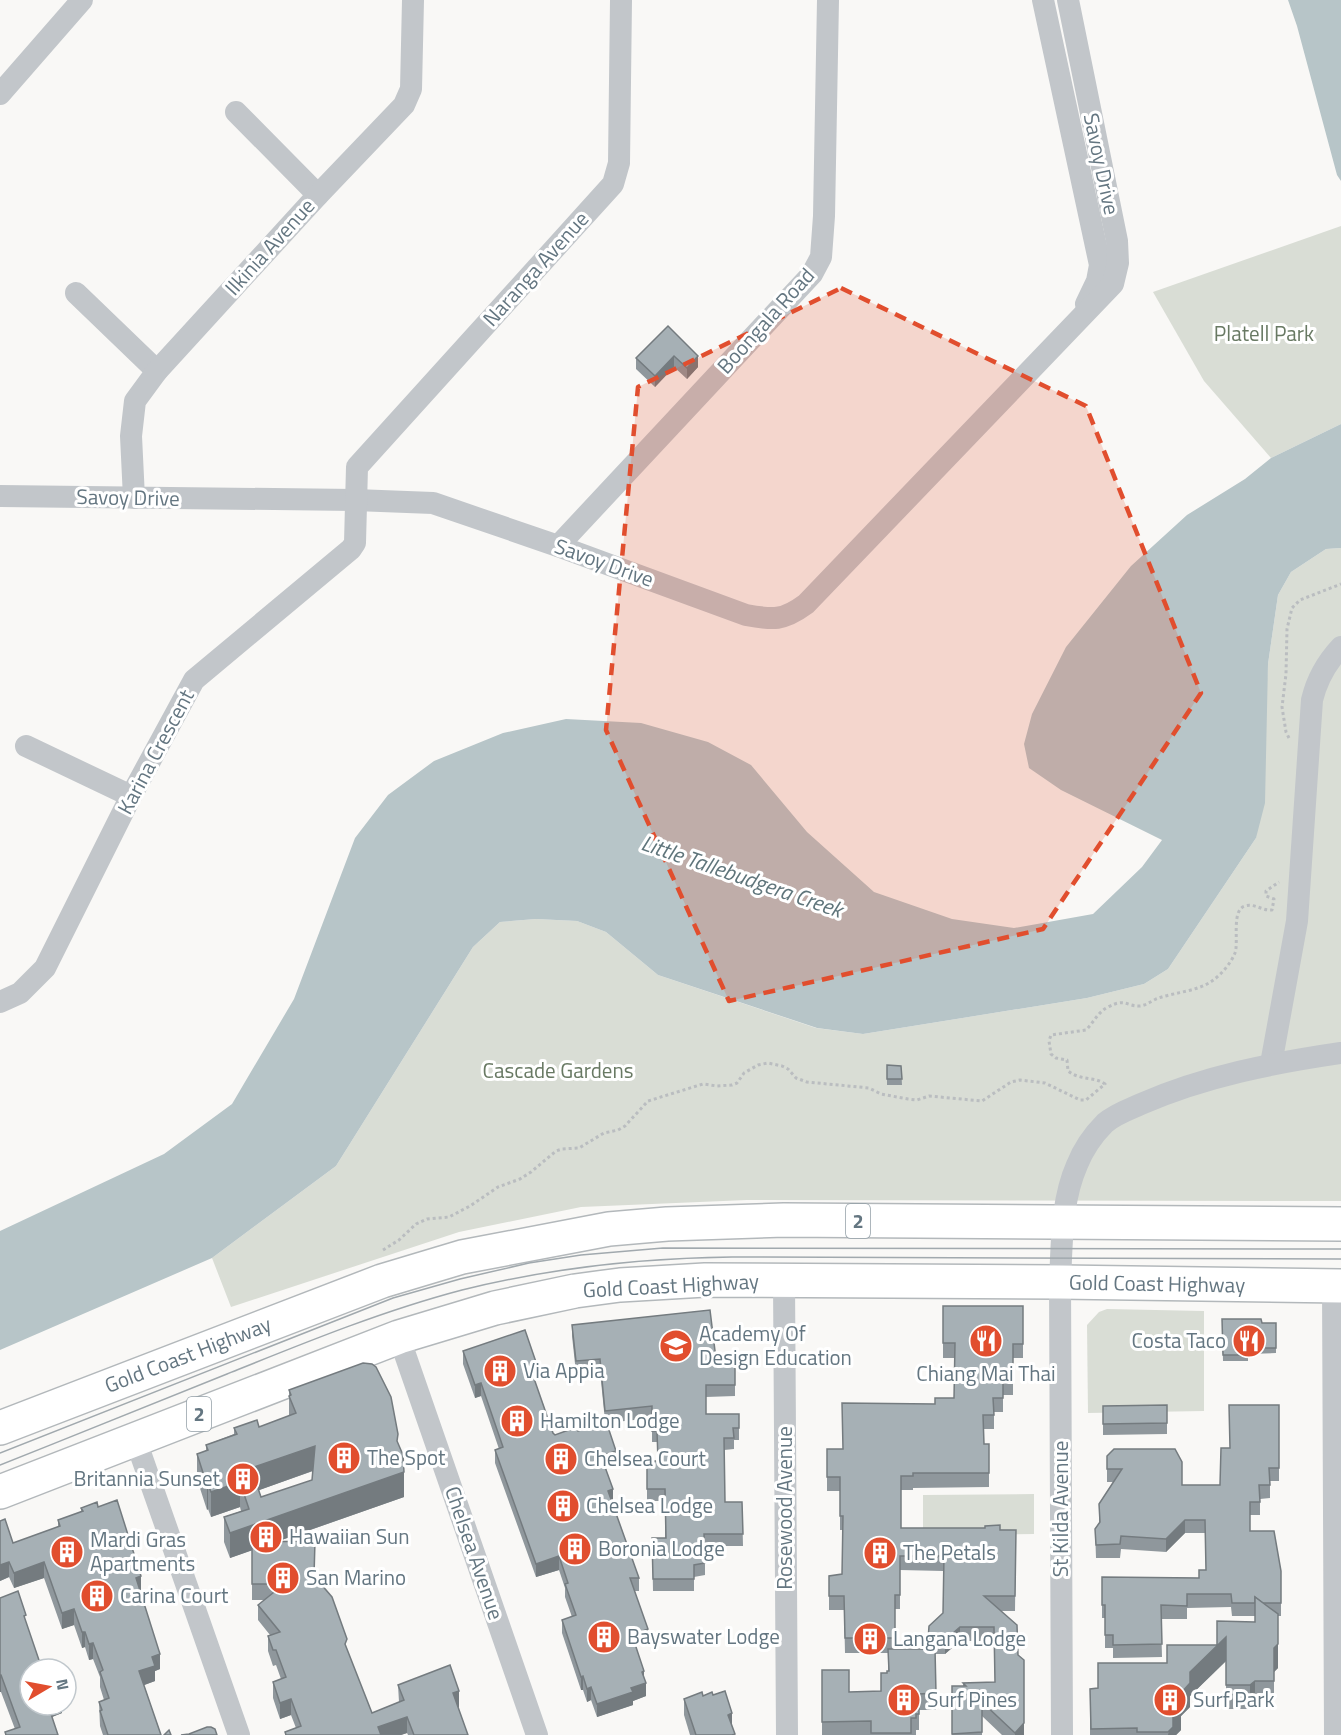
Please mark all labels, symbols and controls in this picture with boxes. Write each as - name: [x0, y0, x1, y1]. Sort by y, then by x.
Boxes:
- street label: Savoy Drive: [1076, 110, 1128, 218]
- street label: Ilkinia Avenue: [217, 191, 322, 302]
- street label: Naranga Avenue: [475, 204, 596, 333]
- street label: Boongala Road: [709, 260, 822, 381]
- park label: Platell Park: [1214, 317, 1314, 349]
- street label: Savoy Drive: [76, 480, 180, 514]
- street label: Savoy Drive: [550, 529, 658, 595]
- street label: Karina Crescent: [109, 683, 202, 820]
- water label: Little Tallebudgera Creek: [637, 826, 849, 927]
- park label: Cascade Gardens: [483, 1054, 633, 1086]
- road number: 2: [846, 1204, 870, 1238]
- street label: Gold Coast Highway: [582, 1264, 760, 1306]
- street label: Gold Coast Highway: [1069, 1265, 1245, 1301]
- street label: Gold Coast Highway: [100, 1308, 276, 1401]
- place label: Academy Of Design Education: [699, 1317, 852, 1373]
- restaurant icon: Chiang Mai Thai: [968, 1323, 1004, 1359]
- restaurant icon: Costa Taco: [1231, 1323, 1267, 1359]
- place label: Costa Taco: [1132, 1324, 1226, 1356]
- school or university icon: Academy Of Design Education: [658, 1328, 694, 1364]
- building icon: Via Appia: [482, 1353, 518, 1389]
- place label: Via Appia: [523, 1354, 605, 1386]
- place label: Chiang Mai Thai: [916, 1357, 1056, 1389]
- road number: 2: [187, 1397, 211, 1431]
- building icon: Hamilton Lodge: [499, 1403, 535, 1439]
- place label: Hamilton Lodge: [540, 1404, 680, 1436]
- street label: Rosewood Avenue: [768, 1426, 800, 1590]
- building icon: The Spot: [326, 1440, 362, 1476]
- place label: The Spot: [367, 1441, 446, 1473]
- building icon: Chelsea Court: [543, 1441, 579, 1477]
- street label: St Kilda Avenue: [1044, 1441, 1076, 1577]
- place label: Chelsea Court: [584, 1442, 706, 1474]
- building icon: Britannia Sunset: [225, 1461, 261, 1497]
- place label: Britannia Sunset: [74, 1462, 221, 1494]
- street label: Chelsea Avenue: [437, 1482, 513, 1624]
- building icon: Chelsea Lodge: [545, 1488, 581, 1524]
- place label: Chelsea Lodge: [586, 1489, 713, 1521]
- building icon: Hawaiian Sun: [248, 1519, 284, 1555]
- place label: Hawaiian Sun: [289, 1520, 410, 1552]
- place label: Mardi Gras Apartments: [90, 1523, 195, 1579]
- building icon: Boronia Lodge: [557, 1531, 593, 1567]
- place label: Boronia Lodge: [598, 1532, 725, 1564]
- building icon: Mardi Gras Apartments: [49, 1534, 85, 1570]
- building icon: The Petals: [862, 1535, 898, 1571]
- place label: The Petals: [903, 1536, 996, 1568]
- building icon: San Marino: [265, 1560, 301, 1596]
- place label: San Marino: [306, 1561, 406, 1593]
- building icon: Carina Court: [79, 1578, 115, 1614]
- place label: Carina Court: [120, 1579, 229, 1611]
- building icon: Bayswater Lodge: [586, 1619, 622, 1655]
- place label: Bayswater Lodge: [627, 1620, 780, 1652]
- building icon: Langana Lodge: [852, 1621, 888, 1657]
- place label: Langana Lodge: [893, 1622, 1026, 1654]
- north arrow: [18, 1657, 78, 1717]
- text: N: [50, 1677, 76, 1692]
- building icon: Surf Pines: [886, 1682, 922, 1718]
- building icon: Surf Park: [1152, 1682, 1188, 1718]
- place label: Surf Pines: [927, 1683, 1017, 1715]
- place label: Surf Park: [1193, 1683, 1275, 1715]

